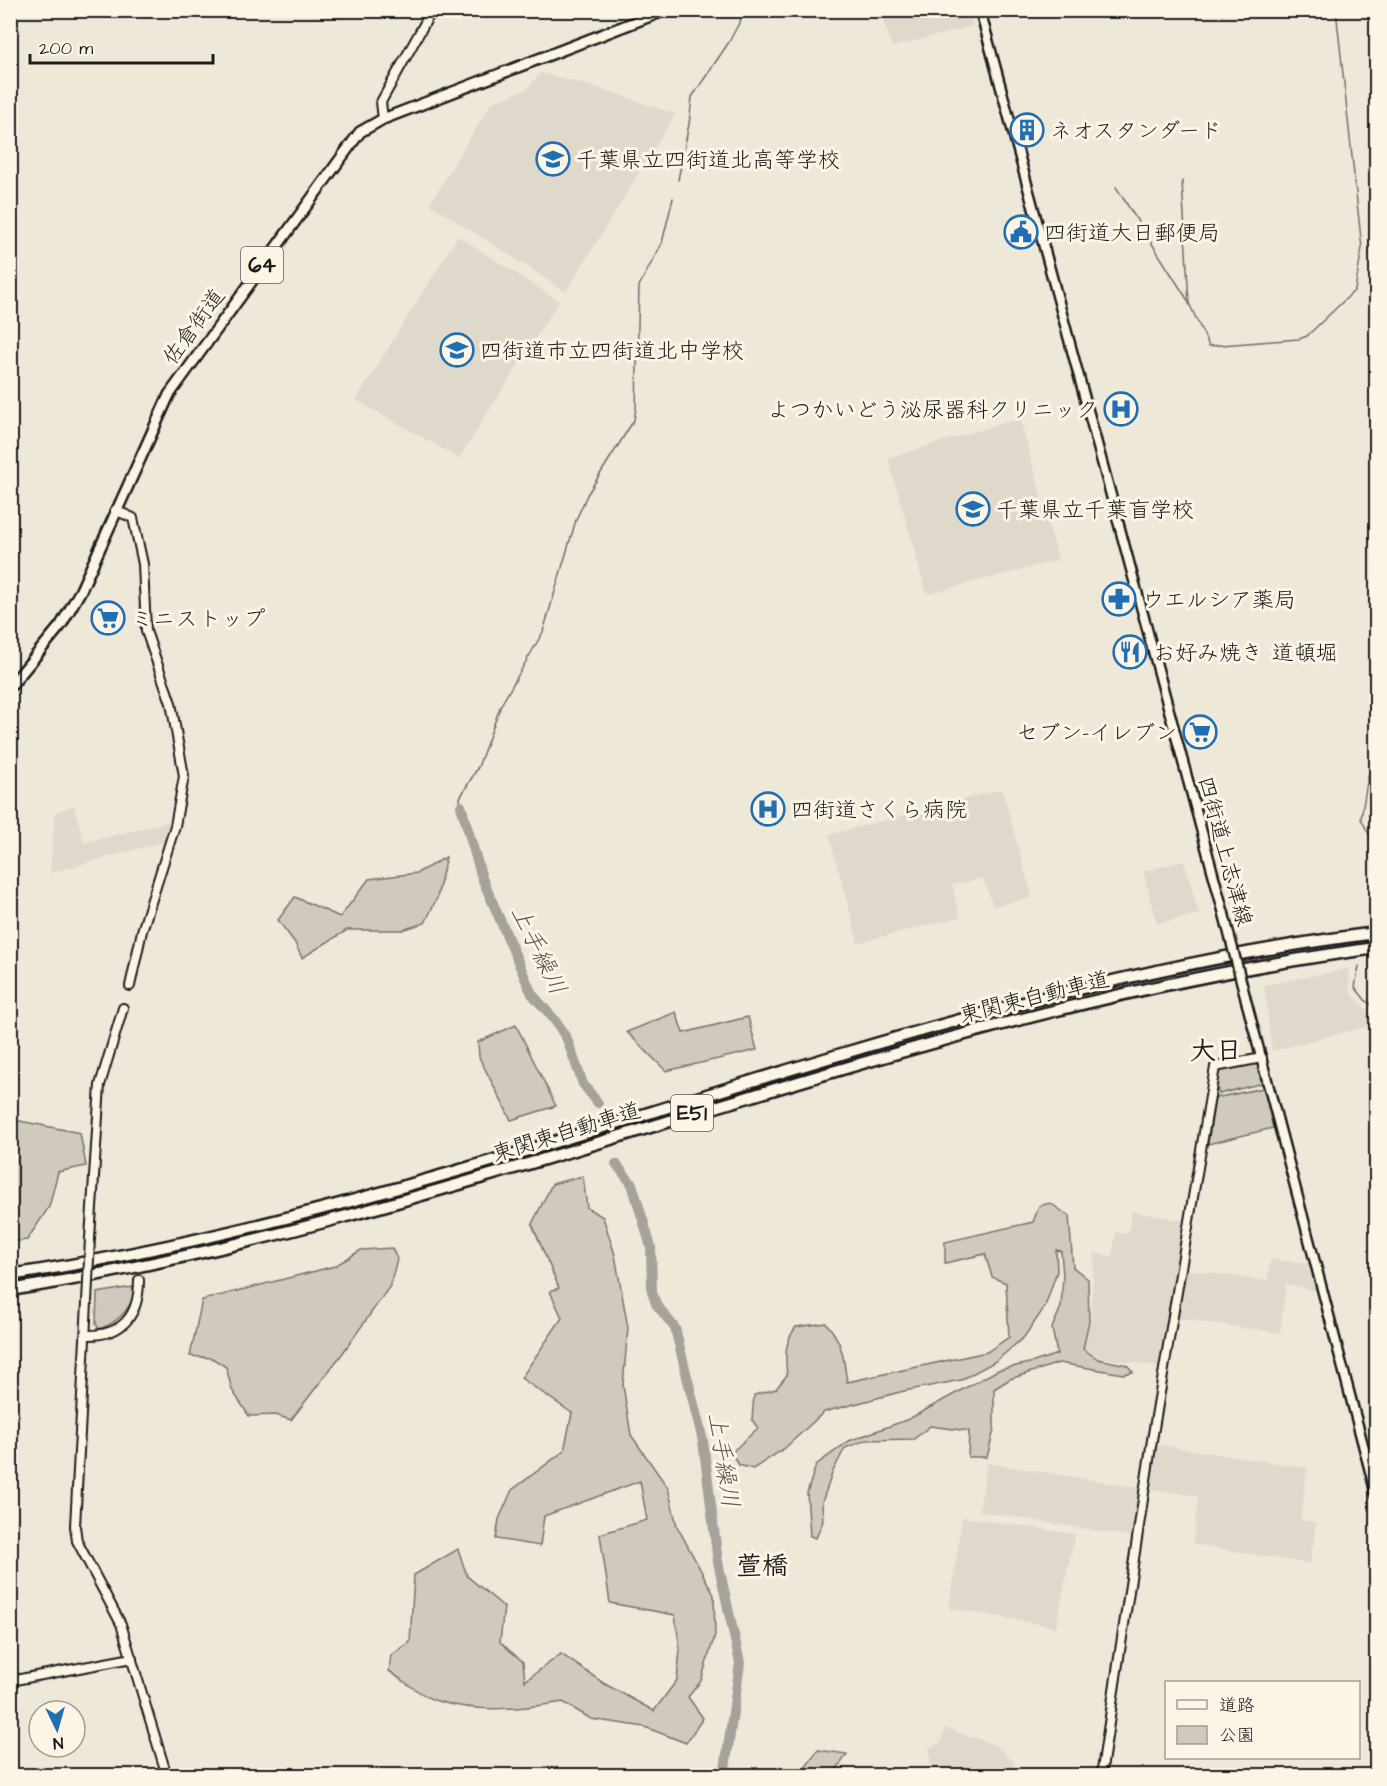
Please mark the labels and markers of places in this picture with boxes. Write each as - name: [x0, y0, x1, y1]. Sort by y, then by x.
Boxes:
- building icon: ネオスタンダード: [1009, 112, 1045, 148]
- place label: ネオスタンダード: [1050, 116, 1222, 147]
- school or university icon: 千葉県立四街道北高等学校: [535, 141, 571, 177]
- place label: 千葉県立四街道北高等学校: [576, 145, 840, 176]
- public building icon: 四街道大日郵便局: [1003, 214, 1039, 250]
- place label: 四街道大日郵便局: [1044, 218, 1220, 249]
- school or university icon: 四街道市立四街道北中学校: [439, 332, 475, 368]
- place label: 四街道市立四街道北中学校: [480, 336, 744, 367]
- hospital icon: よつかいどう泌尿器科クリニック: [1103, 391, 1139, 427]
- place label: よつかいどう泌尿器科クリニック: [768, 395, 1098, 426]
- school or university icon: 千葉県立千葉盲学校: [955, 491, 991, 527]
- place label: 千葉県立千葉盲学校: [996, 495, 1194, 526]
- pharmacy icon: ウエルシア薬局: [1101, 581, 1137, 617]
- place label: ウエルシア薬局: [1142, 585, 1296, 616]
- supermarket icon: ミニストップ: [90, 600, 126, 636]
- place label: ミニストップ: [131, 604, 265, 635]
- restaurant icon: お好み焼き 道頓堀: [1112, 634, 1148, 670]
- place label: お好み焼き 道頓堀: [1153, 638, 1338, 669]
- supermarket icon: セブン-イレブン: [1182, 714, 1218, 750]
- place label: セブン-イレブン: [1016, 718, 1177, 749]
- hospital icon: 四街道さくら病院: [750, 791, 786, 827]
- place label: 四街道さくら病院: [791, 795, 967, 826]

